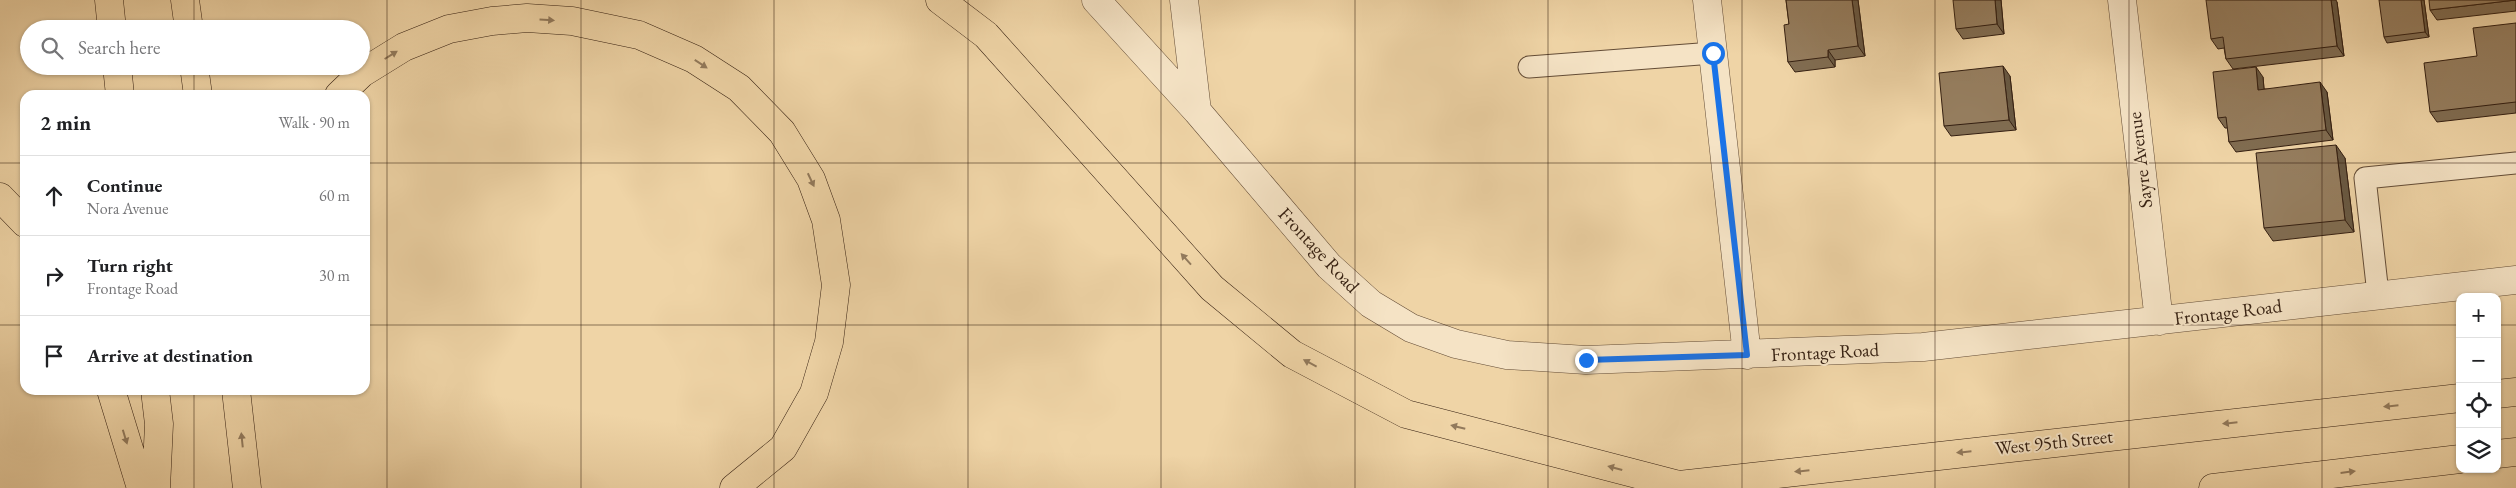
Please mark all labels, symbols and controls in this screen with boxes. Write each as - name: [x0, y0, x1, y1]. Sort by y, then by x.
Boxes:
- one-way arrow: [539, 16, 555, 24]
- search box: [20, 20, 370, 75]
- icon: search: [38, 34, 66, 62]
- text: Search here: [78, 35, 160, 60]
- route start: [1702, 42, 1725, 65]
- one-way arrow: [384, 50, 398, 59]
- one-way arrow: [695, 59, 708, 69]
- text: 2 min: [40, 109, 91, 136]
- street label: Sayre Avenue: [2122, 111, 2158, 209]
- text: Walk · 90 m: [279, 112, 350, 133]
- text: Continue: [87, 173, 162, 198]
- one-way arrow: [807, 173, 815, 188]
- icon: ahead: [40, 182, 68, 210]
- text: 60 m: [319, 185, 350, 206]
- text: Nora Avenue: [87, 198, 168, 219]
- street label: Frontage Road: [1273, 202, 1365, 298]
- text: Turn right: [87, 253, 173, 278]
- one-way arrow: [1180, 253, 1192, 265]
- icon: right: [40, 262, 68, 290]
- text: 30 m: [319, 265, 350, 286]
- text: Frontage Road: [87, 278, 178, 299]
- street label: Frontage Road: [2173, 293, 2284, 331]
- map controls: [2456, 293, 2501, 473]
- button: +: [2456, 293, 2501, 338]
- street label: Frontage Road: [1770, 337, 1880, 367]
- button: −: [2456, 338, 2501, 383]
- icon: arrive: [40, 342, 68, 370]
- text: Arrive at destination: [87, 343, 253, 368]
- route end: [1575, 349, 1598, 372]
- one-way arrow: [1302, 359, 1317, 367]
- button: locate: [2456, 383, 2501, 428]
- one-way arrow: [2383, 402, 2399, 410]
- one-way arrow: [2221, 419, 2237, 427]
- one-way arrow: [1450, 423, 1465, 431]
- street label: West 95th Street: [1994, 423, 2114, 461]
- button: layers: [2456, 428, 2501, 473]
- one-way arrow: [122, 429, 130, 444]
- one-way arrow: [238, 431, 246, 447]
- one-way arrow: [1955, 448, 1971, 456]
- one-way arrow: [1608, 464, 1623, 472]
- one-way arrow: [1794, 467, 1810, 475]
- one-way arrow: [2341, 468, 2357, 476]

